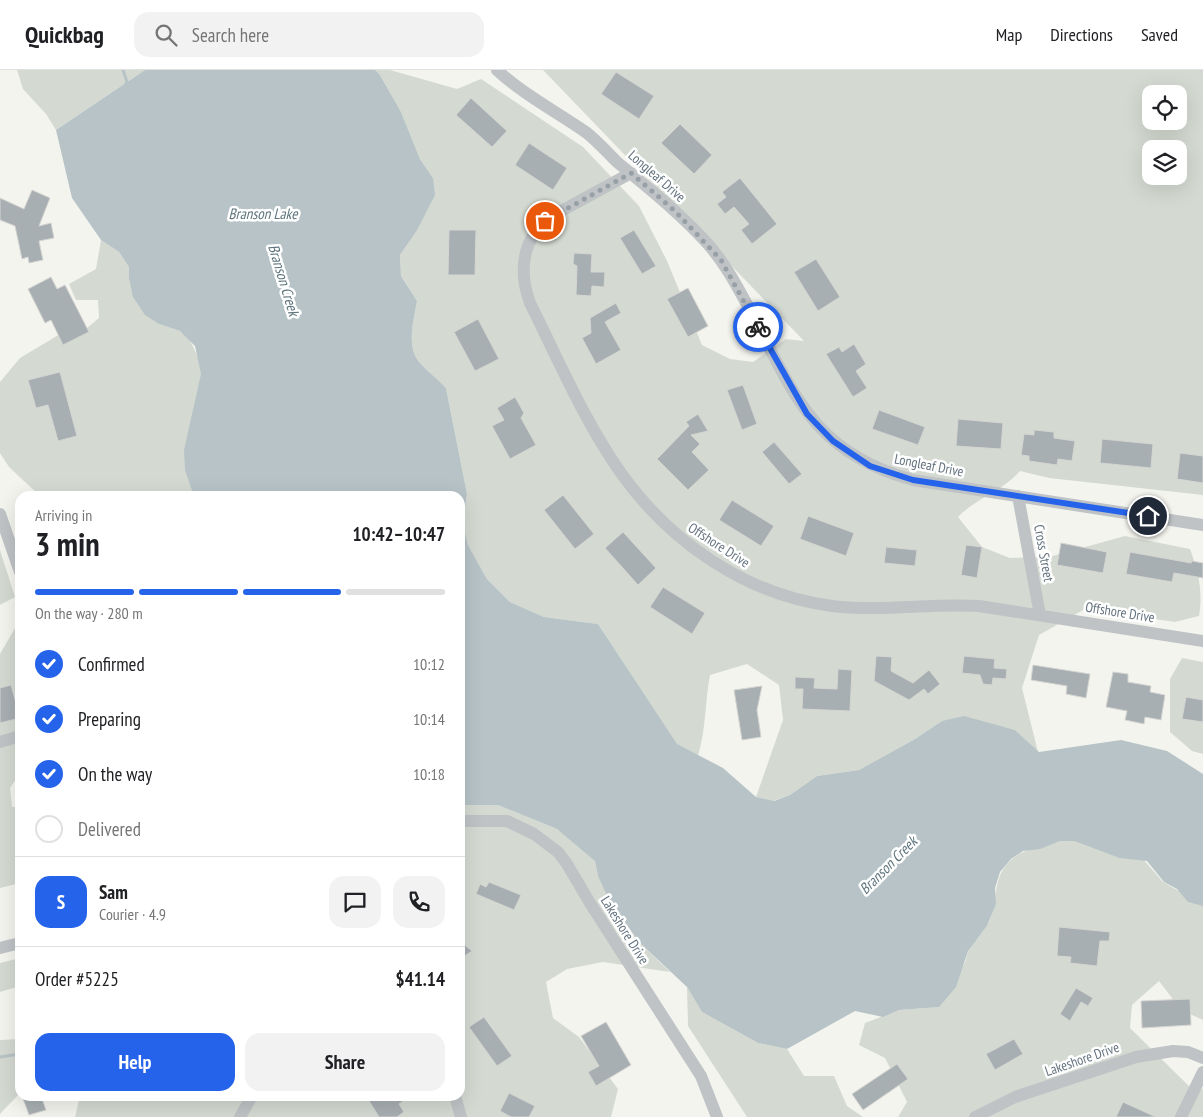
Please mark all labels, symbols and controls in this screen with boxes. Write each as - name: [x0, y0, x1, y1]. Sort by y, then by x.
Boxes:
- search box: [134, 12, 484, 57]
- text: Quickbag: [25, 19, 104, 50]
- icon: search: [152, 21, 180, 49]
- text: Search here: [192, 23, 269, 47]
- text: Map: [996, 23, 1022, 46]
- text: Directions: [1050, 23, 1113, 46]
- text: Saved: [1141, 23, 1178, 46]
- map controls: [1142, 85, 1187, 185]
- button: locate: [1142, 85, 1187, 130]
- button: layers: [1142, 140, 1187, 185]
- street label: Longleaf Drive: [625, 146, 690, 206]
- pin: [524, 200, 566, 242]
- water label: Branson Lake: [229, 204, 298, 223]
- icon: bag: [531, 207, 559, 235]
- water label: Branson Creek: [264, 242, 305, 320]
- courier: [733, 302, 783, 352]
- icon: bike: [744, 313, 772, 341]
- street label: Longleaf Drive: [893, 449, 965, 481]
- pin: [1127, 495, 1169, 537]
- icon: home: [1134, 502, 1162, 530]
- text: Arriving in: [35, 505, 92, 525]
- street label: Offshore Drive: [685, 518, 753, 572]
- text: 10:42–10:47: [352, 522, 445, 546]
- text: 3 min: [35, 523, 100, 565]
- street label: Cross Street: [1030, 523, 1058, 583]
- street label: Offshore Drive: [1084, 598, 1156, 626]
- text: On the way · 280 m: [35, 603, 143, 623]
- icon: check: [35, 650, 63, 678]
- text: Confirmed: [78, 652, 145, 676]
- text: 10:12: [413, 654, 445, 674]
- icon: check: [35, 705, 63, 733]
- text: Preparing: [78, 707, 141, 731]
- text: 10:14: [413, 709, 445, 729]
- icon: check: [35, 760, 63, 788]
- text: On the way: [78, 762, 152, 786]
- text: 10:18: [413, 764, 445, 784]
- text: Delivered: [78, 817, 141, 841]
- water label: Branson Creek: [855, 831, 922, 898]
- button: chat: [329, 876, 381, 928]
- button: phone: [393, 876, 445, 928]
- text: Sam: [99, 880, 128, 904]
- text: S: [57, 890, 65, 914]
- street label: Lakeshore Drive: [597, 892, 653, 968]
- text: Courier · 4.9: [99, 904, 166, 924]
- text: Order #5225: [35, 967, 119, 991]
- text: $41.14: [396, 967, 445, 991]
- button: Help: [35, 1033, 235, 1091]
- button: Share: [245, 1033, 445, 1091]
- street label: Lakeshore Drive: [1043, 1038, 1122, 1080]

